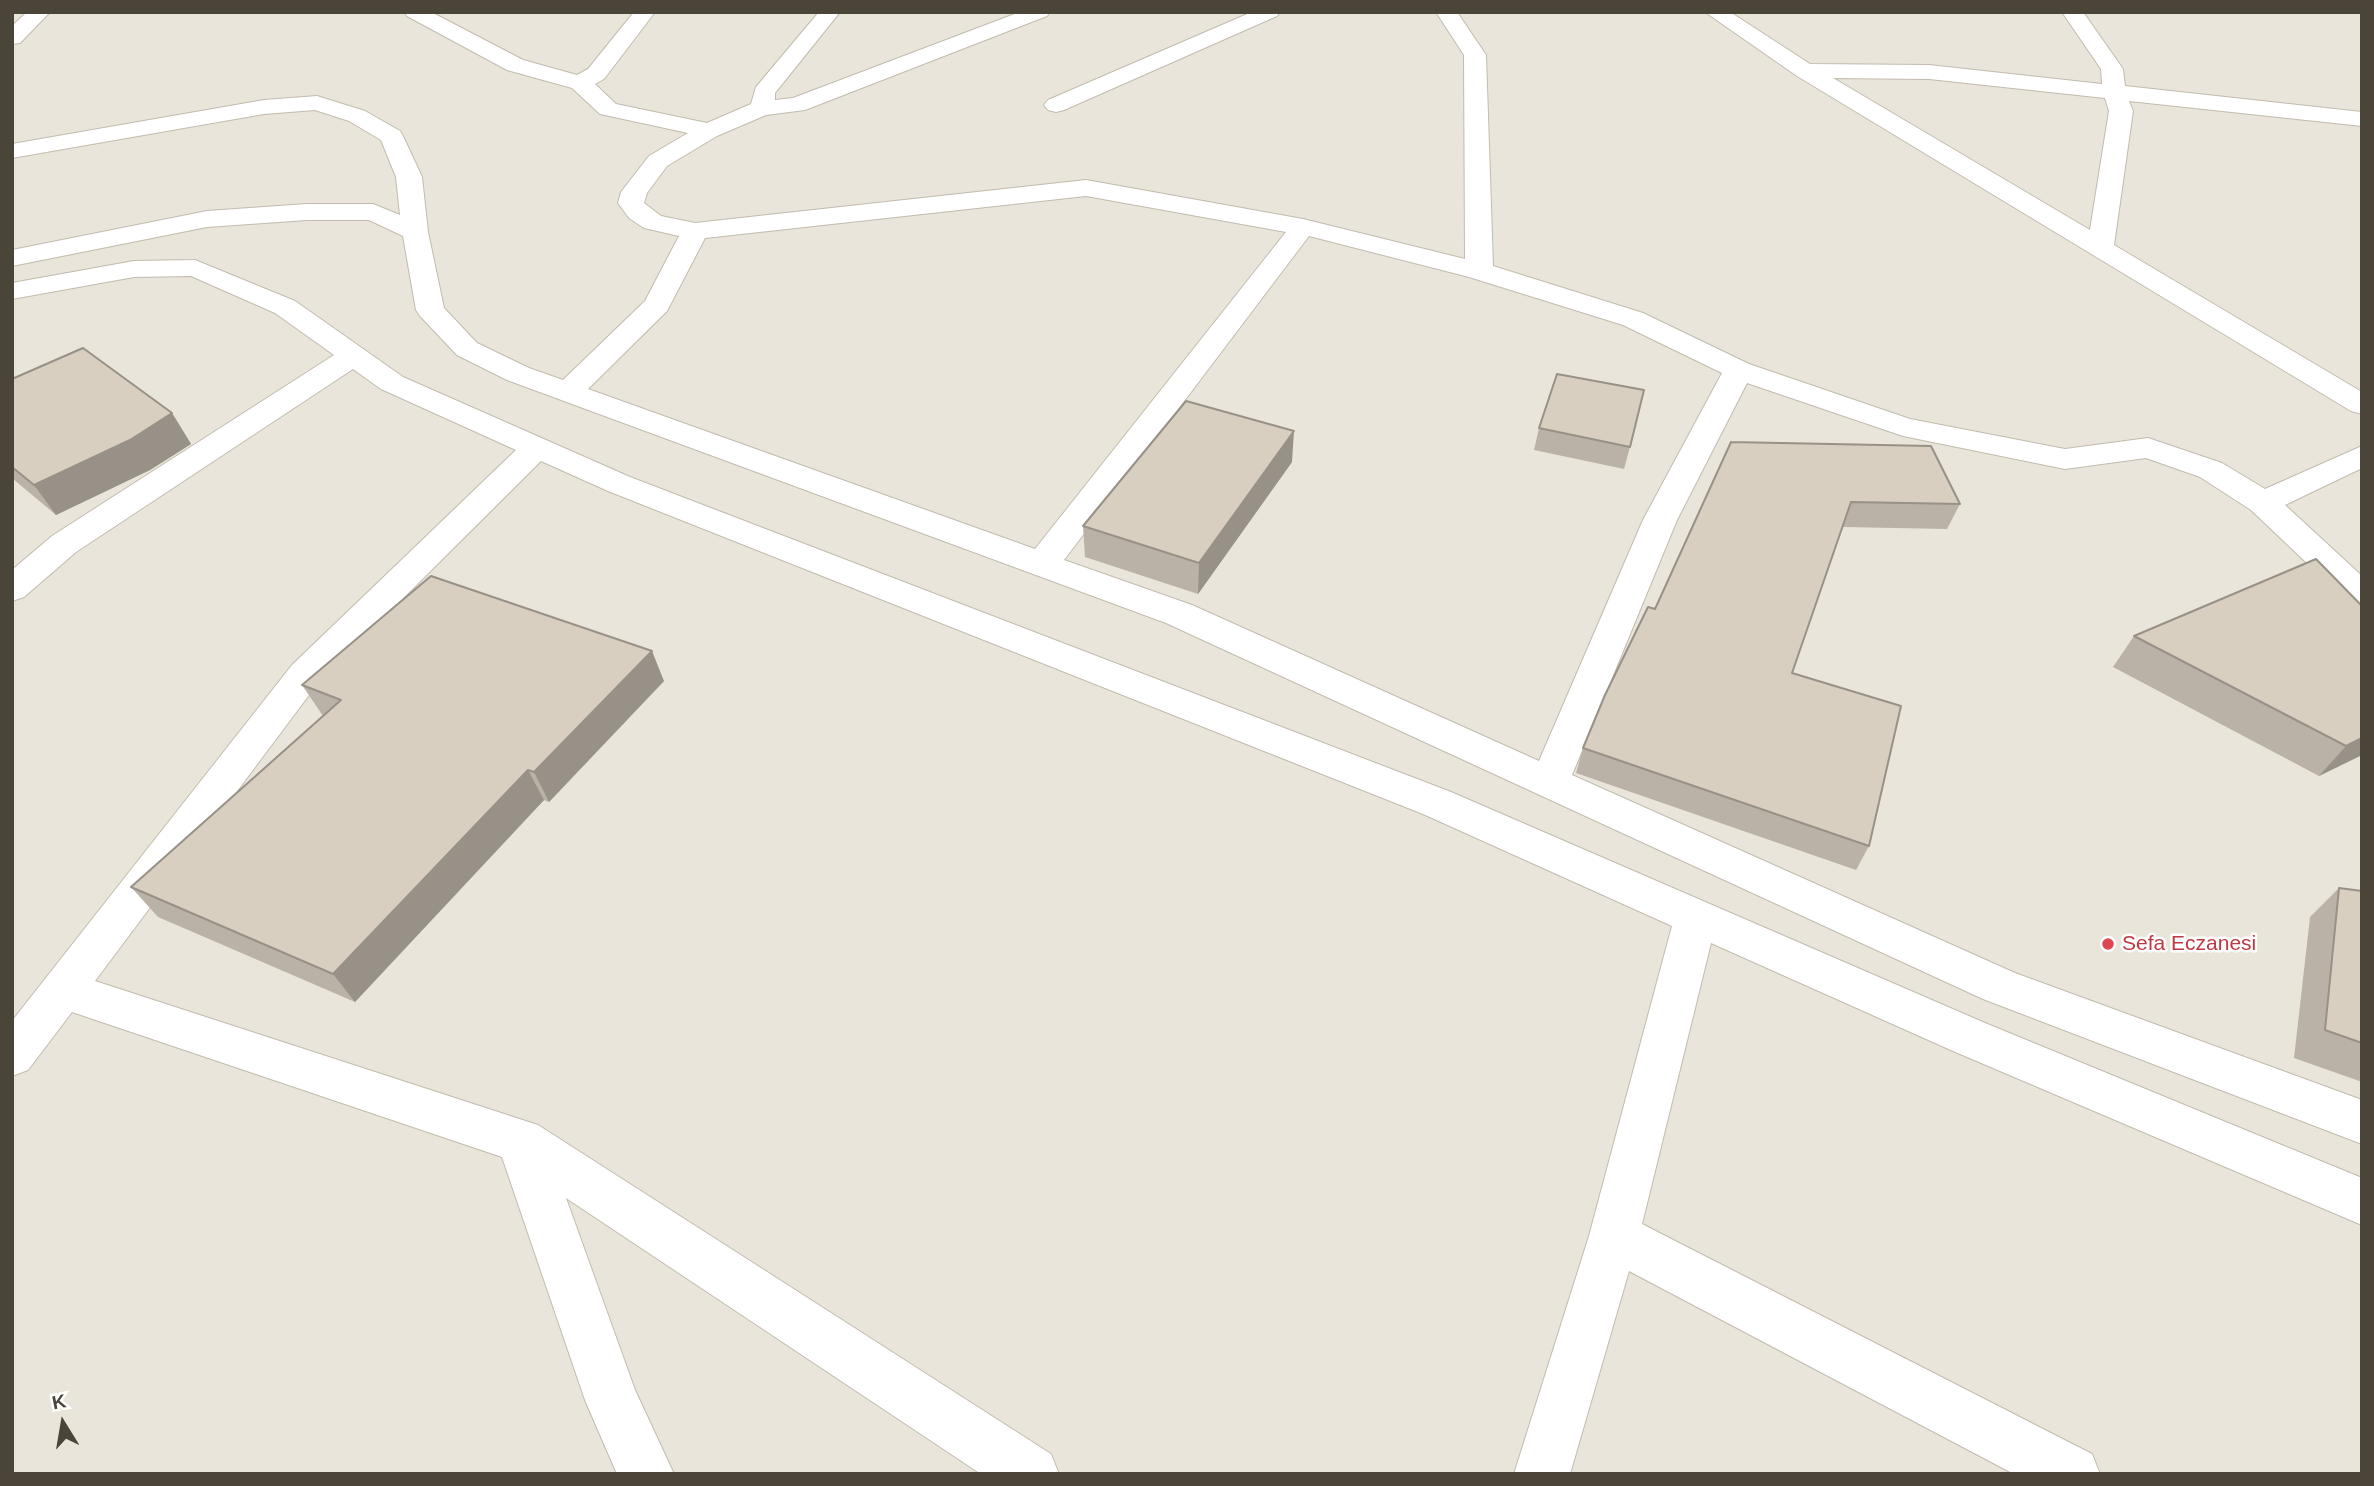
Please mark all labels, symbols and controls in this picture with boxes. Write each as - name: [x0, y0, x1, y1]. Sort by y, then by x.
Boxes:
- place label: Sefa Eczanesi: [2122, 931, 2256, 957]
- marker: Sefa Eczanesi: [2100, 936, 2116, 952]
- north arrow: [28, 1388, 98, 1458]
- text: K: [50, 1390, 68, 1414]

